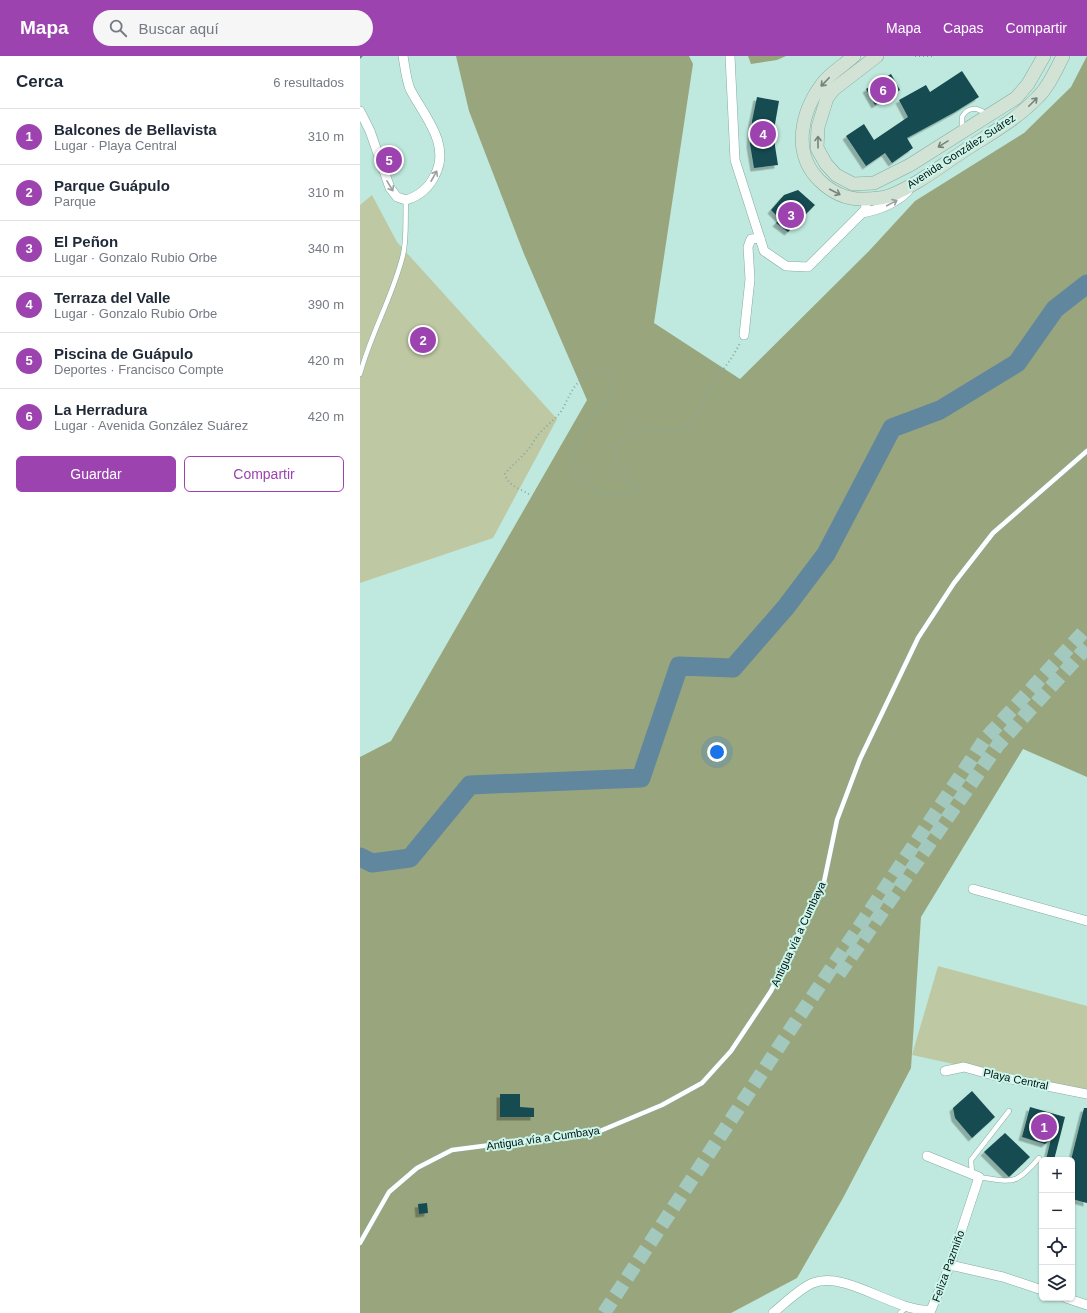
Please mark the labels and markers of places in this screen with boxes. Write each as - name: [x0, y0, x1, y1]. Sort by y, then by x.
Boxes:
- pin: 6: [870, 75, 896, 105]
- pin: 4: [750, 119, 776, 149]
- pin: 5: [376, 145, 402, 175]
- pin: 3: [778, 200, 804, 230]
- pin: 2: [410, 325, 436, 355]
- pin: 1: [1031, 1112, 1057, 1142]

